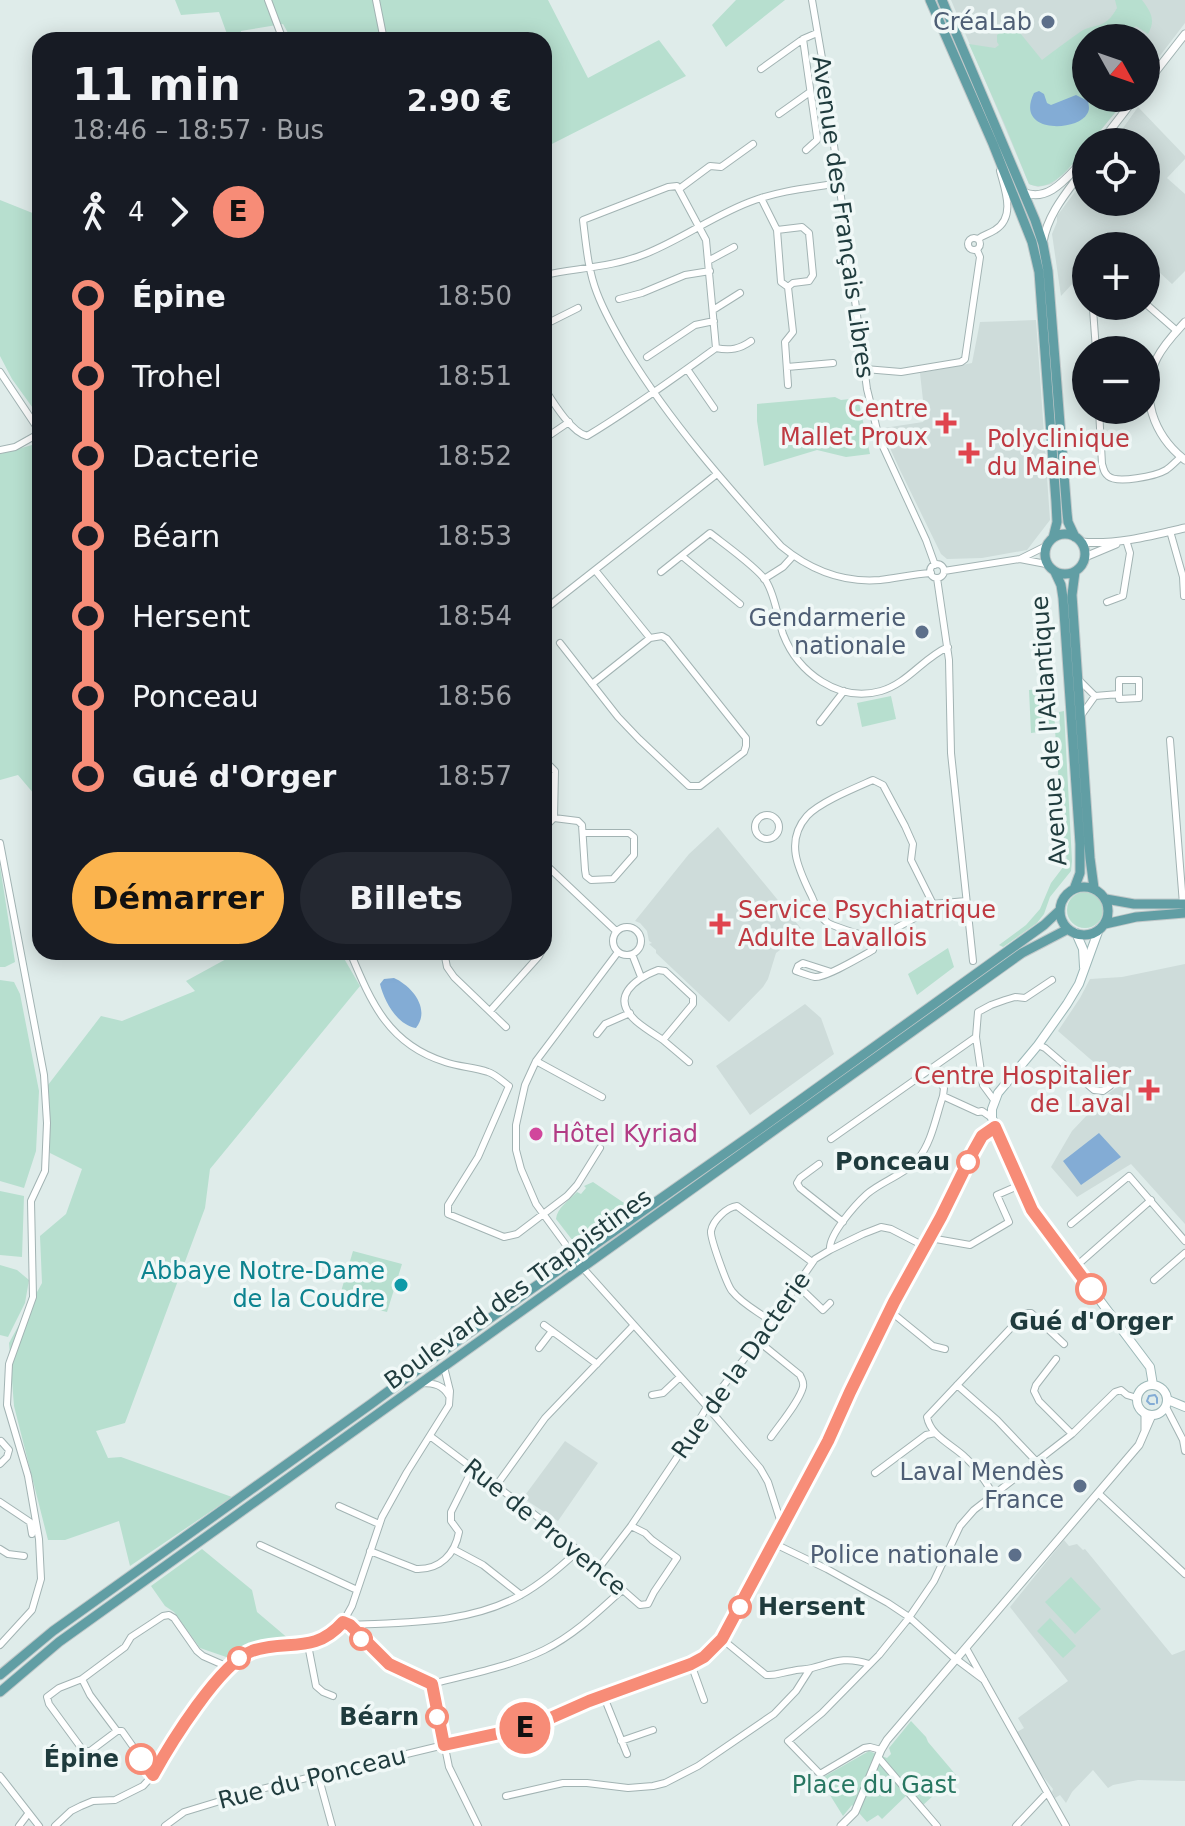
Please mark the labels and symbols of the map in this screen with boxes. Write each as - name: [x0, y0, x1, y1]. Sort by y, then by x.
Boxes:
- place label: CréaLab: [933, 8, 1032, 36]
- marker: CréaLab: [1039, 13, 1057, 31]
- north arrow: [1072, 24, 1160, 112]
- street label: Avenue des Français Libres: [806, 54, 880, 380]
- place label: Centre Mallet Proux: [780, 395, 928, 451]
- marker: Centre Mallet Proux: [935, 412, 957, 434]
- place label: Polyclinique du Maine: [987, 425, 1130, 481]
- marker: Polyclinique du Maine: [958, 442, 980, 464]
- street label: Avenue de l'Atlantique: [1026, 595, 1072, 867]
- place label: Gendarmerie nationale: [749, 604, 906, 660]
- marker: Gendarmerie nationale: [913, 623, 931, 641]
- place label: Service Psychiatrique Adulte Lavallois: [738, 896, 996, 952]
- marker: Service Psychiatrique Adulte Lavallois: [709, 913, 731, 935]
- place label: Centre Hospitalier de Laval: [914, 1062, 1131, 1118]
- marker: Centre Hospitalier de Laval: [1138, 1079, 1160, 1101]
- place label: Hôtel Kyriad: [552, 1120, 698, 1148]
- marker: Hôtel Kyriad: [527, 1125, 545, 1143]
- place label: Ponceau: [835, 1148, 950, 1176]
- marker: Ponceau: [957, 1151, 979, 1173]
- street label: Boulevard des Trappistines: [379, 1183, 657, 1395]
- place label: Abbaye Notre-Dame de la Coudre: [141, 1257, 385, 1313]
- street label: Rue de la Dacterie: [666, 1266, 816, 1464]
- marker: Gué d'Orger: [1076, 1274, 1106, 1304]
- marker: Abbaye Notre-Dame de la Coudre: [392, 1276, 410, 1294]
- place label: Gué d'Orger: [1009, 1308, 1173, 1336]
- street label: Rue de Provence: [458, 1453, 632, 1601]
- place label: Laval Mendès France: [900, 1458, 1064, 1514]
- marker: Laval Mendès France: [1071, 1477, 1089, 1495]
- place label: Police nationale: [810, 1541, 999, 1569]
- marker: Police nationale: [1006, 1546, 1024, 1564]
- place label: Hersent: [758, 1593, 865, 1621]
- marker: Hersent: [729, 1596, 751, 1618]
- unlabelled marker: [350, 1628, 372, 1650]
- unlabelled marker: [228, 1647, 250, 1669]
- line badge: E: [499, 1702, 551, 1754]
- place label: Béarn: [339, 1703, 419, 1731]
- marker: Béarn: [426, 1706, 448, 1728]
- street label: Rue du Ponceau: [215, 1741, 409, 1815]
- place label: Épine: [44, 1744, 119, 1773]
- marker: Épine: [126, 1744, 156, 1774]
- park label: Place du Gast: [792, 1771, 956, 1799]

